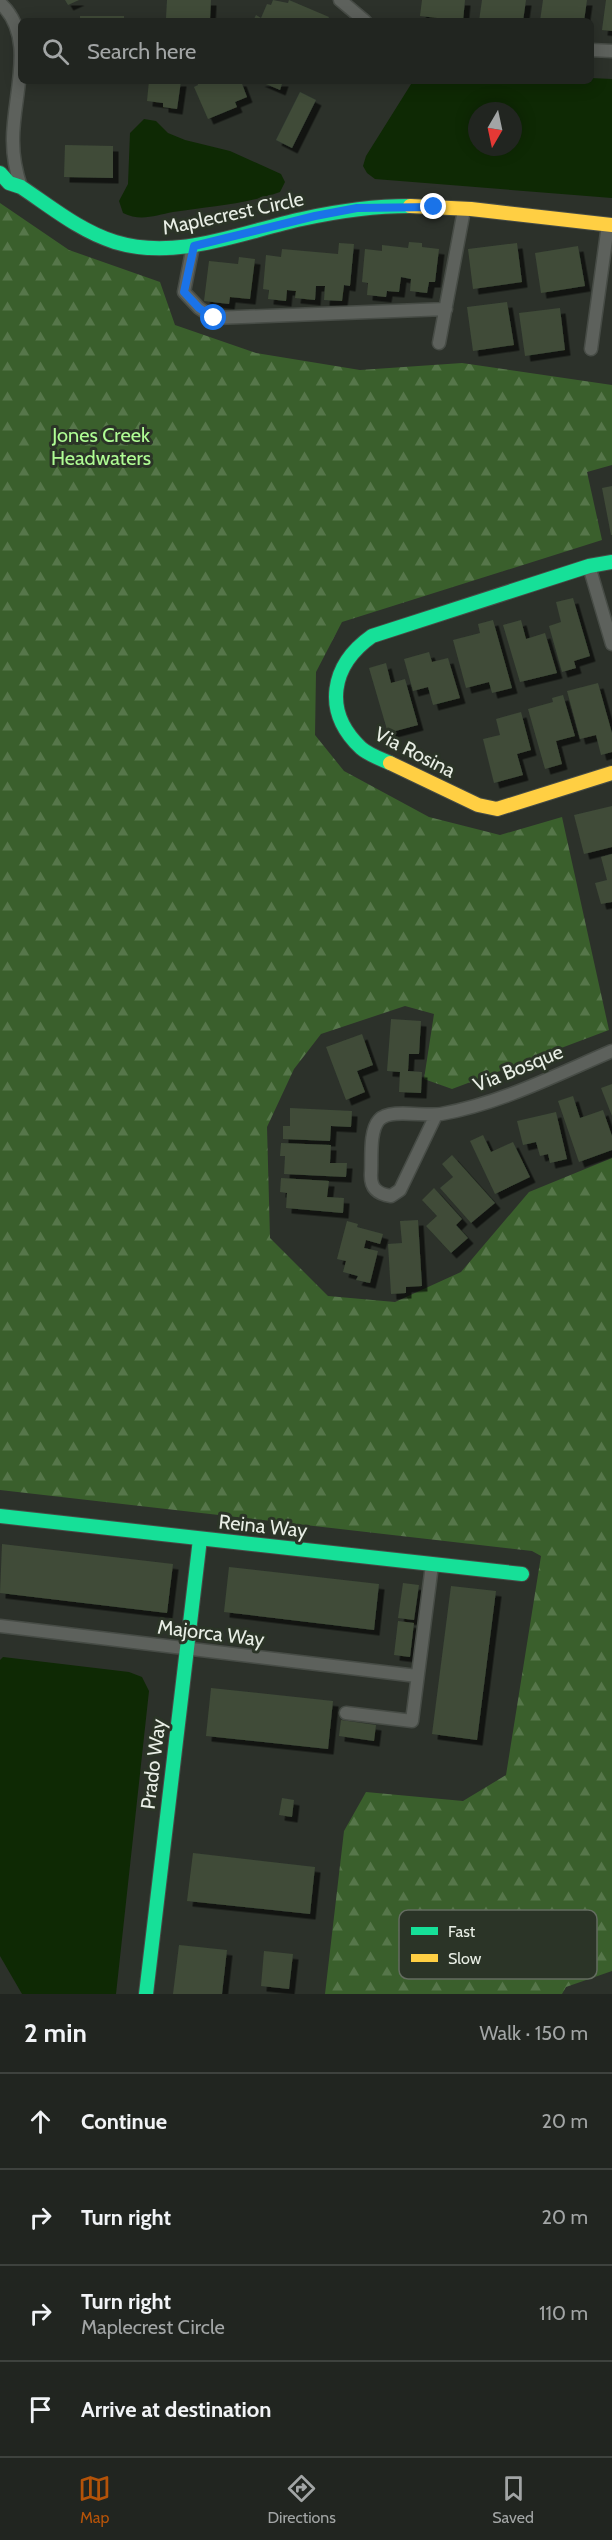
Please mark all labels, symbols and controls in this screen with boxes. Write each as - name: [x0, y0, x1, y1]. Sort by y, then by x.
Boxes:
- search box: [18, 18, 594, 84]
- icon: search: [39, 35, 72, 68]
- text: Search here: [87, 38, 196, 65]
- north arrow: [468, 102, 522, 156]
- street label: Maplecrest Circle: [160, 186, 306, 240]
- route end: [420, 193, 446, 219]
- route start: [200, 304, 226, 330]
- park label: Jones Creek Headwaters: [51, 423, 151, 470]
- street label: Via Rosina: [371, 721, 460, 783]
- street label: Via Bosque: [470, 1039, 566, 1097]
- street label: Reina Way: [218, 1509, 308, 1543]
- street label: Majorca Way: [156, 1615, 266, 1651]
- street label: Prado Way: [136, 1717, 170, 1811]
- legend: [399, 1910, 597, 1979]
- text: Fast: [448, 1922, 476, 1941]
- text: Slow: [448, 1949, 482, 1968]
- text: 2 min: [24, 2017, 87, 2049]
- text: Walk · 150 m: [480, 2021, 588, 2045]
- icon: ahead: [24, 2105, 57, 2138]
- text: Continue: [81, 2108, 167, 2135]
- text: 20 m: [542, 2109, 588, 2133]
- icon: right: [24, 2201, 57, 2234]
- text: Turn right: [81, 2204, 171, 2231]
- text: 20 m: [542, 2205, 588, 2229]
- text: Turn right: [81, 2288, 171, 2315]
- icon: right: [24, 2297, 57, 2330]
- text: 110 m: [539, 2301, 588, 2325]
- text: Maplecrest Circle: [81, 2315, 225, 2339]
- icon: arrive: [24, 2393, 57, 2426]
- text: Arrive at destination: [81, 2396, 271, 2423]
- tab: Map: [78, 2472, 111, 2527]
- tab: Directions: [268, 2472, 336, 2527]
- tab: Saved: [492, 2472, 534, 2527]

